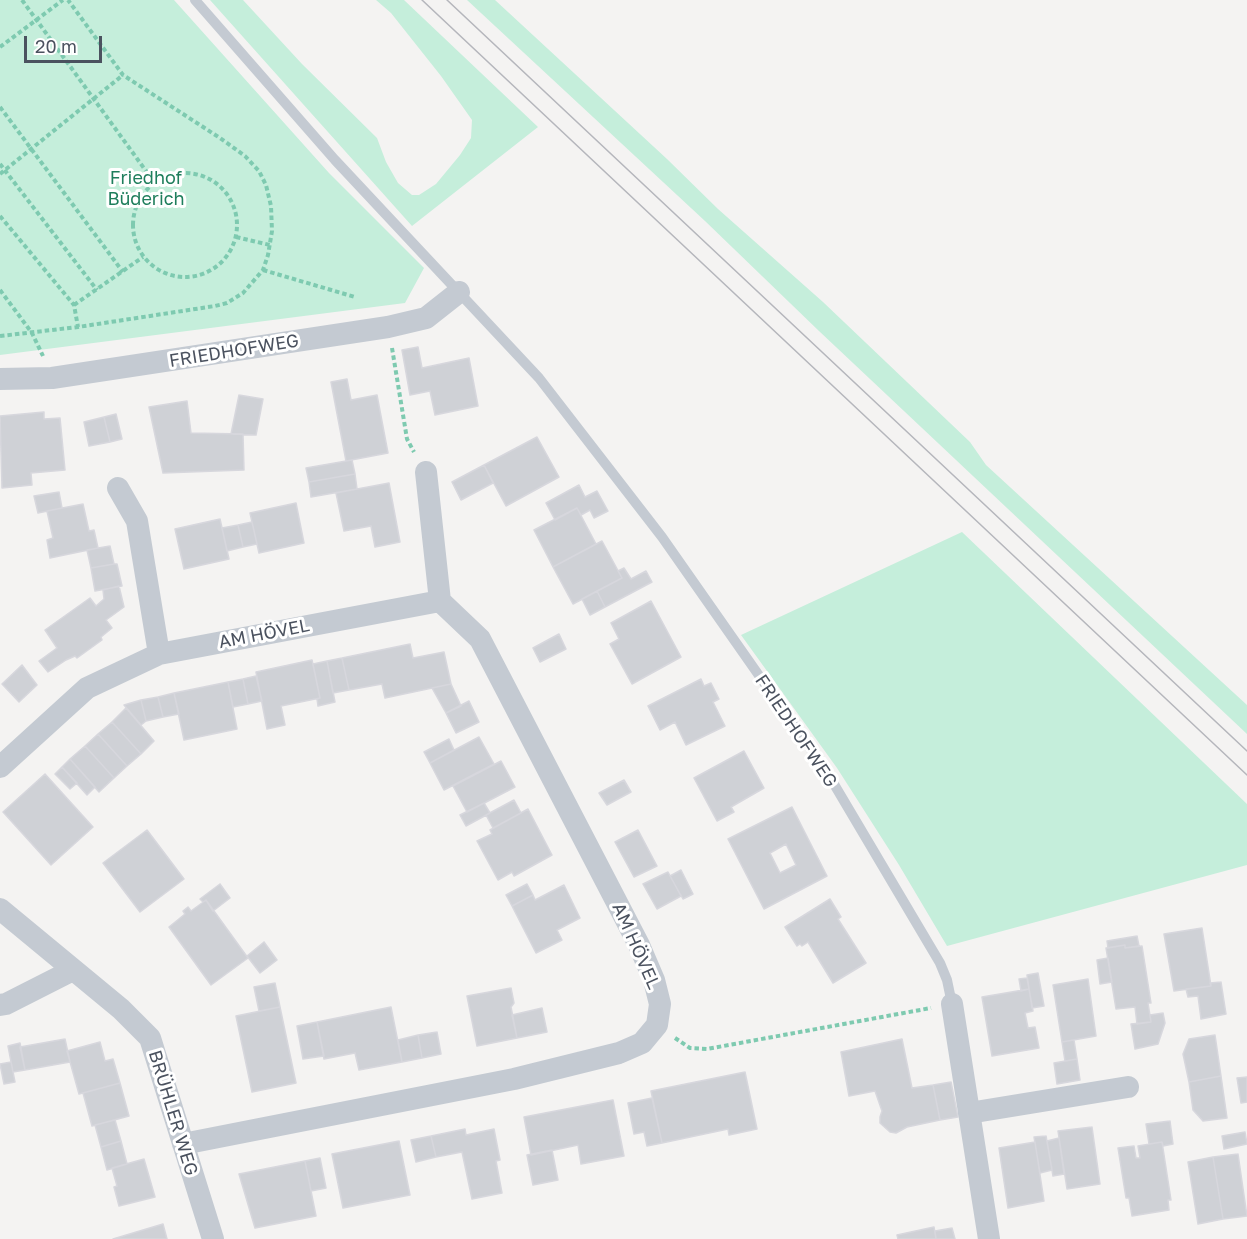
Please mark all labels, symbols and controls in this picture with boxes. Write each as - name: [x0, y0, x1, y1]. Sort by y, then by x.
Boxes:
- scale bar: [27, 24, 105, 62]
- text: 20 m: [35, 35, 77, 57]
- park label: Friedhof Büderich: [107, 167, 185, 210]
- street label: FRIEDHOFWEG: [168, 330, 300, 372]
- street label: AM HÖVEL: [217, 615, 311, 653]
- street label: FRIEDHOFWEG: [750, 671, 842, 791]
- street label: AM HÖVEL: [607, 900, 665, 992]
- street label: BRÜHLER WEG: [144, 1048, 202, 1178]

